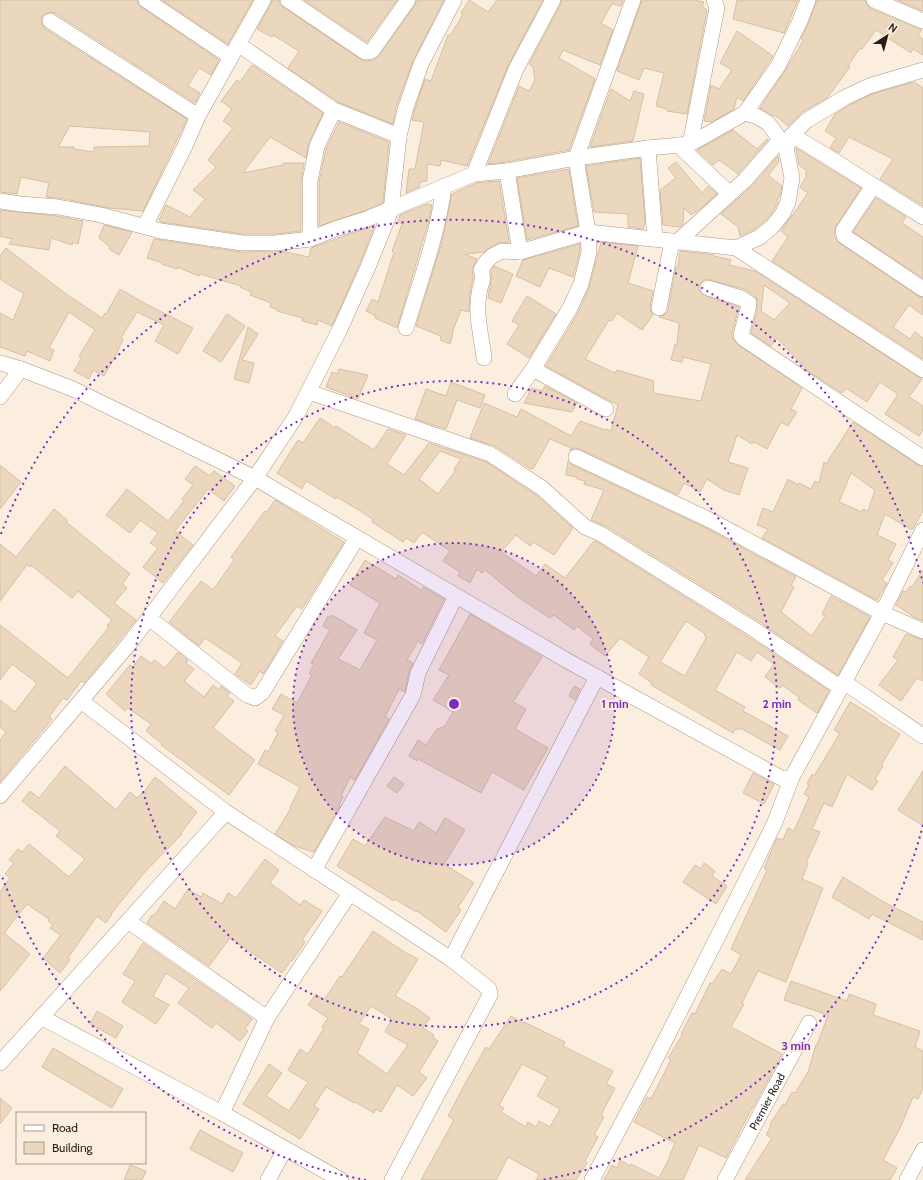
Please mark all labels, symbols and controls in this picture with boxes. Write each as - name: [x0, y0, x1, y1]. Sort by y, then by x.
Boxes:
- north arrow: [867, 16, 907, 56]
- text: N: [886, 20, 900, 36]
- text: 1 min: [601, 696, 629, 711]
- text: 2 min: [763, 696, 791, 711]
- centre of rings: [447, 697, 461, 711]
- text: 3 min: [781, 1038, 811, 1053]
- street label: Premier Road: [746, 1071, 788, 1132]
- legend: [16, 1112, 146, 1164]
- text: Road: [52, 1120, 78, 1135]
- text: Building: [52, 1140, 94, 1155]

